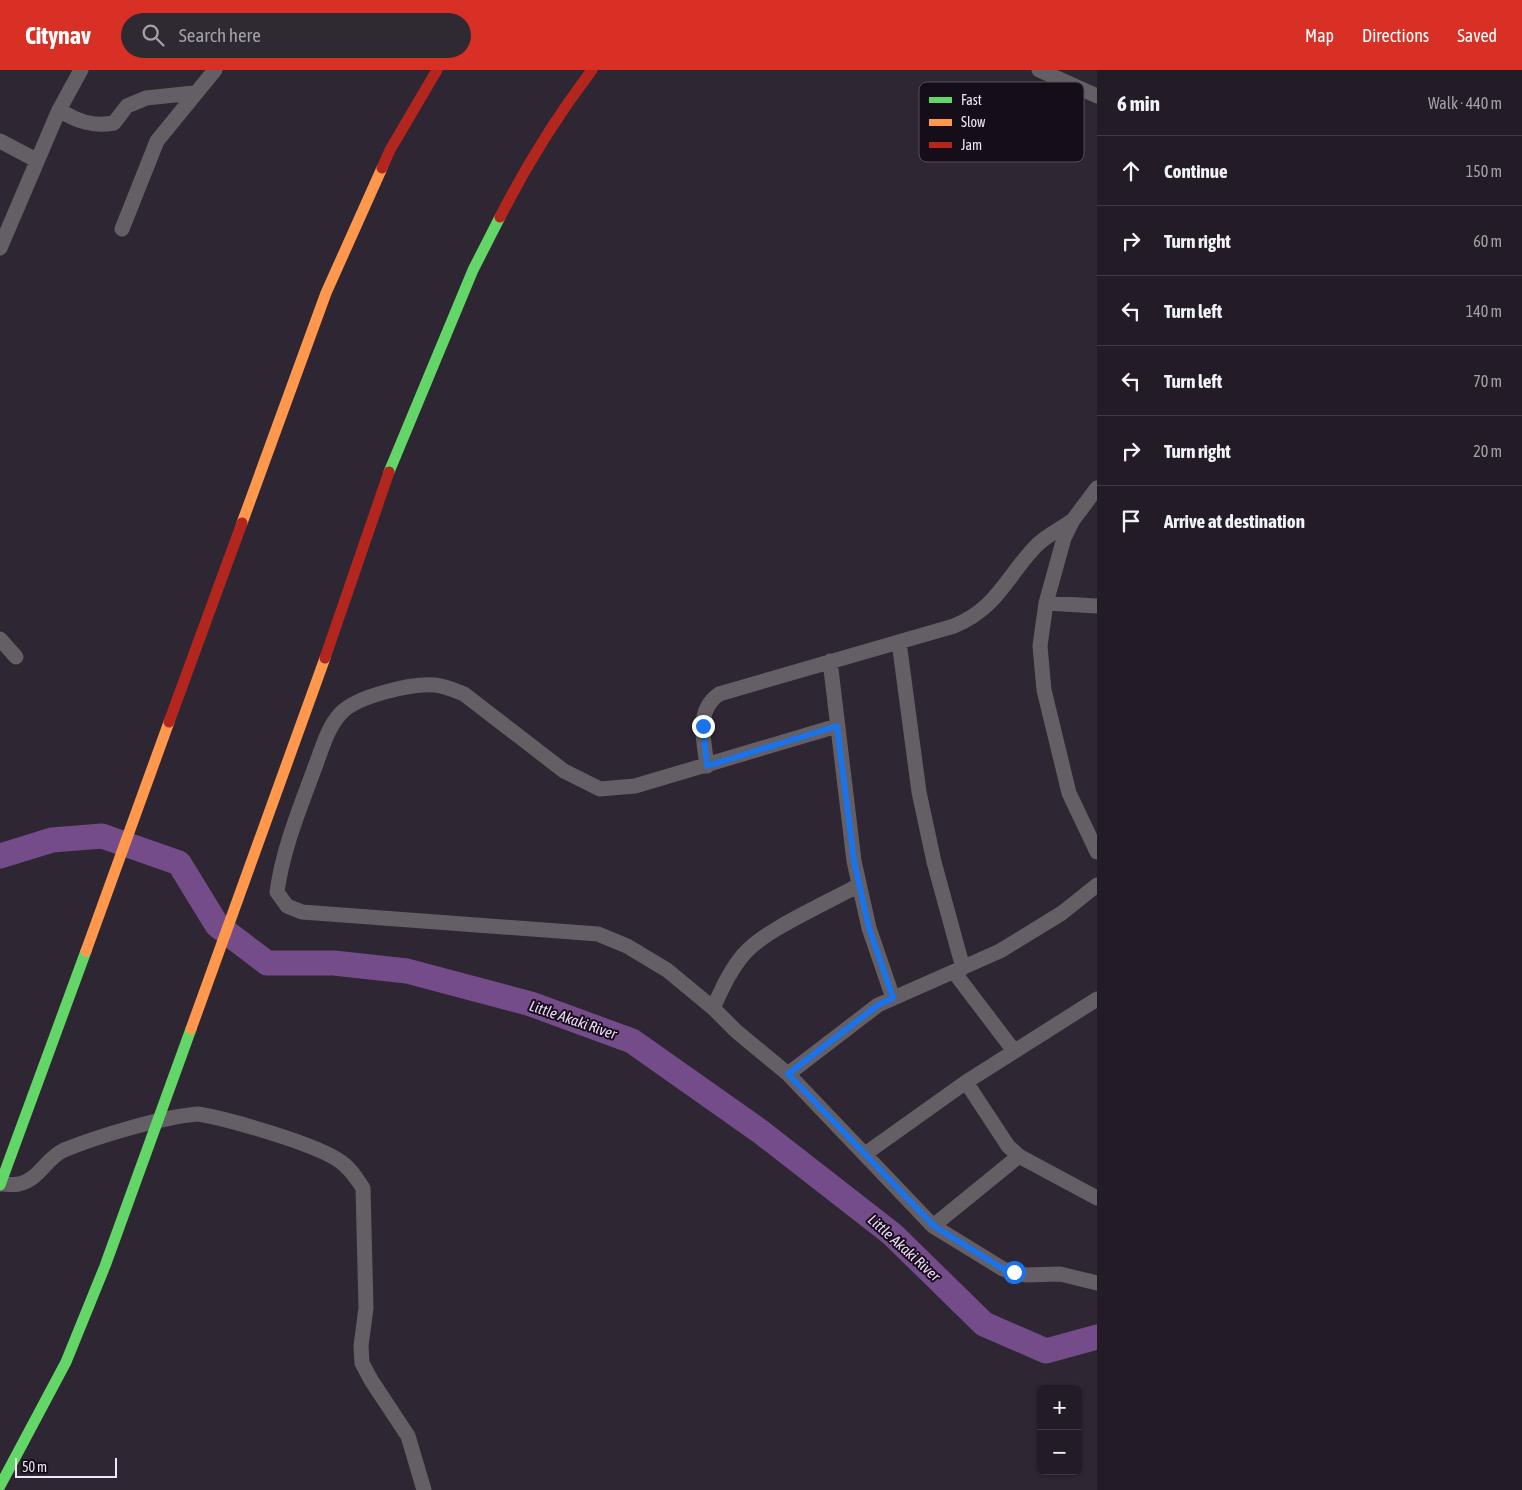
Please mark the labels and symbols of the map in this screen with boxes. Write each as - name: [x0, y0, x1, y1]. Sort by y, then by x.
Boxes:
- legend: [919, 82, 1084, 162]
- text: Fast: [961, 92, 982, 108]
- text: Slow: [961, 114, 986, 130]
- text: Jam: [961, 137, 982, 153]
- route end: [692, 715, 715, 738]
- water label: Little Akaki River: [527, 997, 619, 1043]
- water label: Little Akaki River: [865, 1211, 944, 1285]
- route start: [1003, 1261, 1026, 1284]
- scale bar: [15, 1455, 118, 1478]

